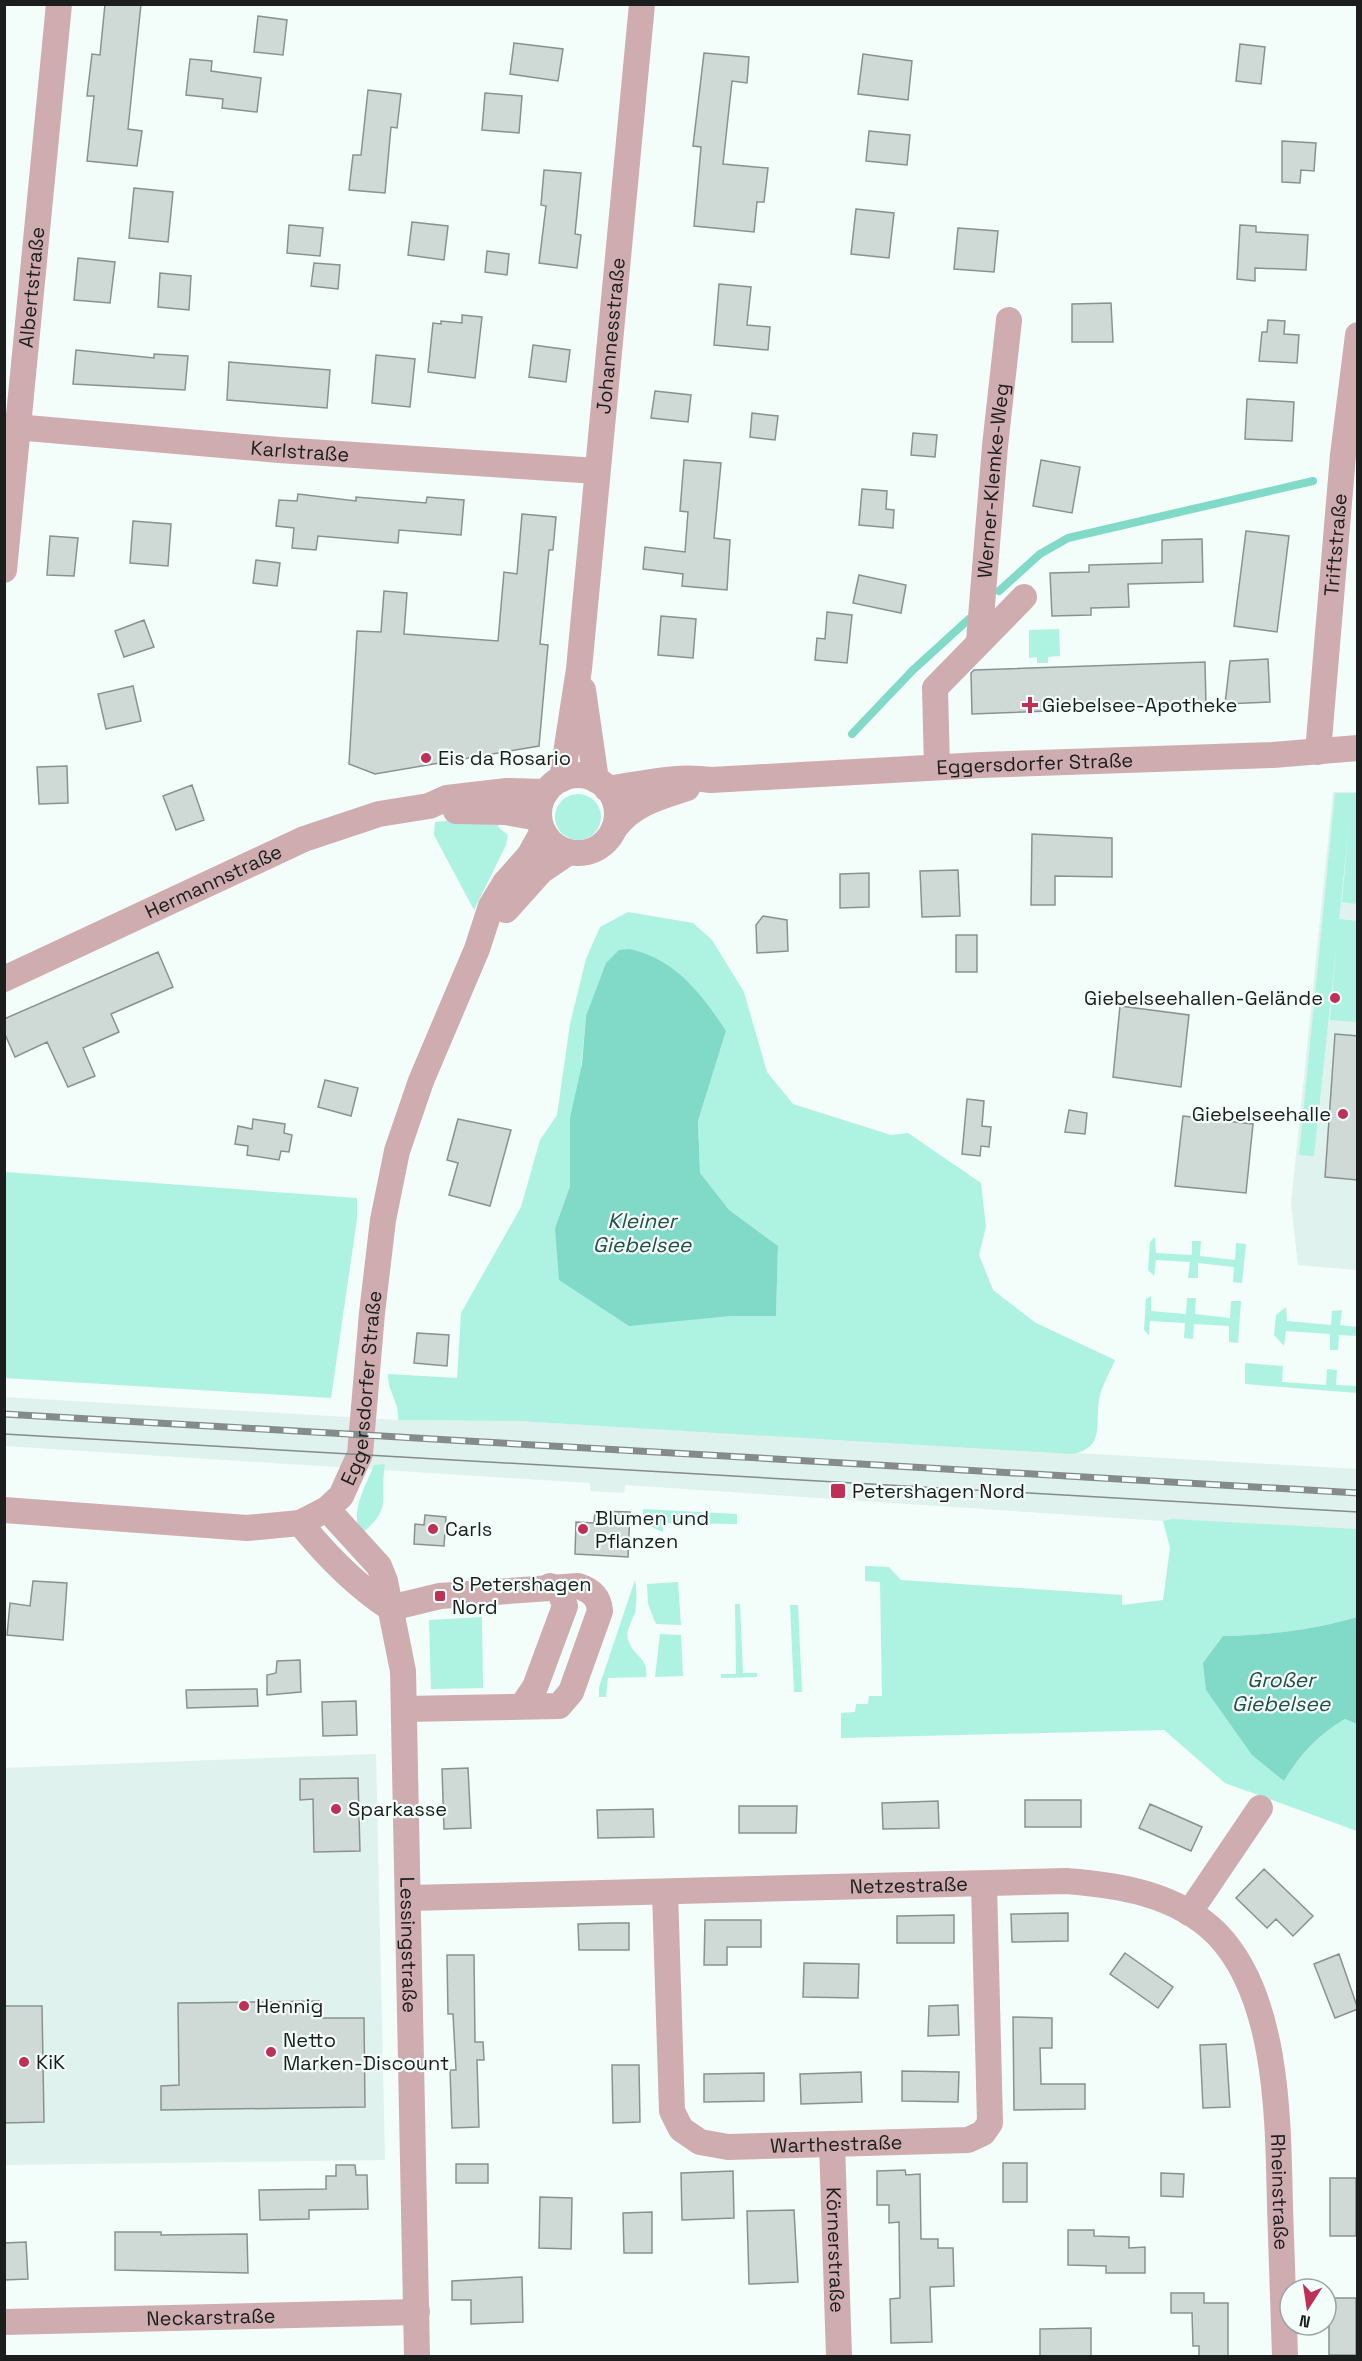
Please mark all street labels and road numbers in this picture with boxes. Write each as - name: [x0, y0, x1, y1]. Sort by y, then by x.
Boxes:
- street label: Albertstraße: [13, 226, 50, 349]
- street label: Johannesstraße: [590, 256, 631, 415]
- street label: Werner-Klemke-Weg: [971, 382, 1015, 579]
- street label: Karlstraße: [250, 435, 350, 468]
- street label: Triftstraße: [1318, 492, 1353, 597]
- street label: Eggersdorfer Straße: [936, 747, 1134, 780]
- street label: Hermannstraße: [141, 838, 286, 924]
- street label: Eggersdorfer Straße: [335, 1289, 388, 1489]
- street label: Netzestraße: [849, 1871, 968, 1900]
- street label: Lessingstraße: [394, 1876, 423, 2013]
- street label: Warthestraße: [770, 2129, 903, 2159]
- street label: Rheinstraße: [1265, 2133, 1295, 2251]
- street label: Körnerstraße: [820, 2187, 851, 2313]
- street label: Neckarstraße: [146, 2302, 276, 2332]

